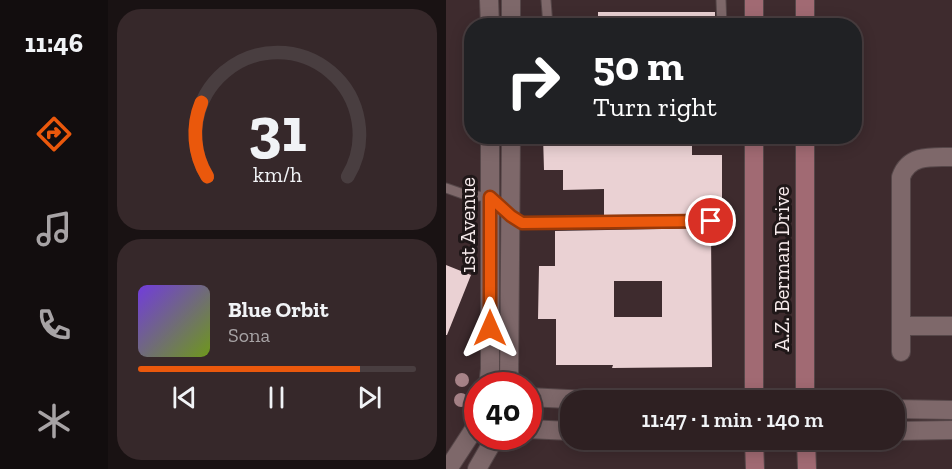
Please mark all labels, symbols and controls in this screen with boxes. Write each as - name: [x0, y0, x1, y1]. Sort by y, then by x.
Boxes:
- text: 11:46: [25, 27, 83, 59]
- text: 50 m: [593, 40, 684, 91]
- icon: right: [494, 42, 572, 120]
- text: Turn right: [593, 91, 717, 123]
- text: 31: [248, 92, 306, 167]
- icon: directions: [33, 113, 75, 155]
- text: km/h: [253, 162, 301, 187]
- street label: 1st Avenue: [455, 177, 480, 273]
- street label: A.Z. Berman Drive: [769, 186, 794, 352]
- pin: [685, 195, 736, 246]
- icon: arrive: [694, 204, 727, 237]
- icon: music: [33, 208, 75, 250]
- text: Blue Orbit: [228, 296, 328, 323]
- position arrow: [458, 296, 522, 360]
- icon: phone: [33, 304, 75, 346]
- text: Sona: [228, 323, 270, 347]
- speed limit sign: 40: [464, 372, 542, 450]
- icon: previous: [168, 381, 201, 414]
- icon: pause: [260, 381, 293, 414]
- icon: next: [353, 381, 386, 414]
- icon: climate: [33, 400, 75, 442]
- text: 11:47 · 1 min · 140 m: [642, 406, 823, 433]

